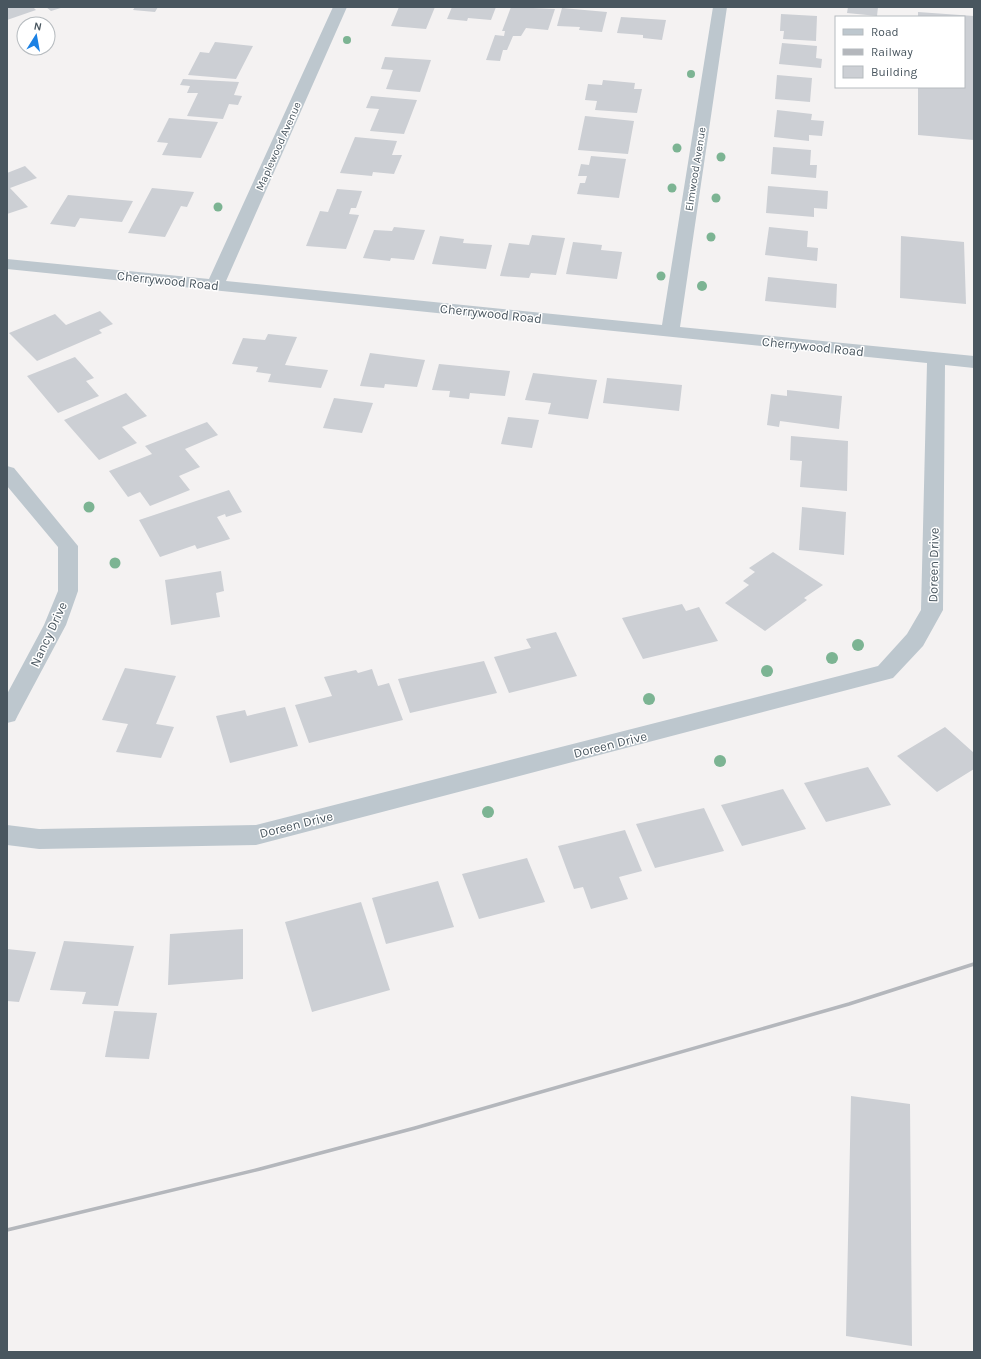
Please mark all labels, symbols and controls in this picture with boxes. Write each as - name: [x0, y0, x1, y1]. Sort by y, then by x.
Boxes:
- north arrow: [16, 16, 56, 56]
- legend: [835, 16, 965, 88]
- text: N: [33, 20, 43, 34]
- text: Road: [871, 25, 899, 39]
- text: Railway: [871, 45, 913, 59]
- text: Building: [871, 65, 918, 79]
- street label: Maplewood Avenue: [253, 99, 304, 193]
- street label: Elmwood Avenue: [682, 126, 709, 212]
- street label: Cherrywood Road: [116, 268, 220, 293]
- street label: Cherrywood Road: [439, 301, 543, 326]
- street label: Cherrywood Road: [761, 334, 865, 359]
- street label: Doreen Drive: [925, 527, 942, 603]
- street label: Nancy Drive: [27, 599, 70, 669]
- street label: Doreen Drive: [572, 728, 649, 761]
- street label: Doreen Drive: [258, 808, 335, 841]

